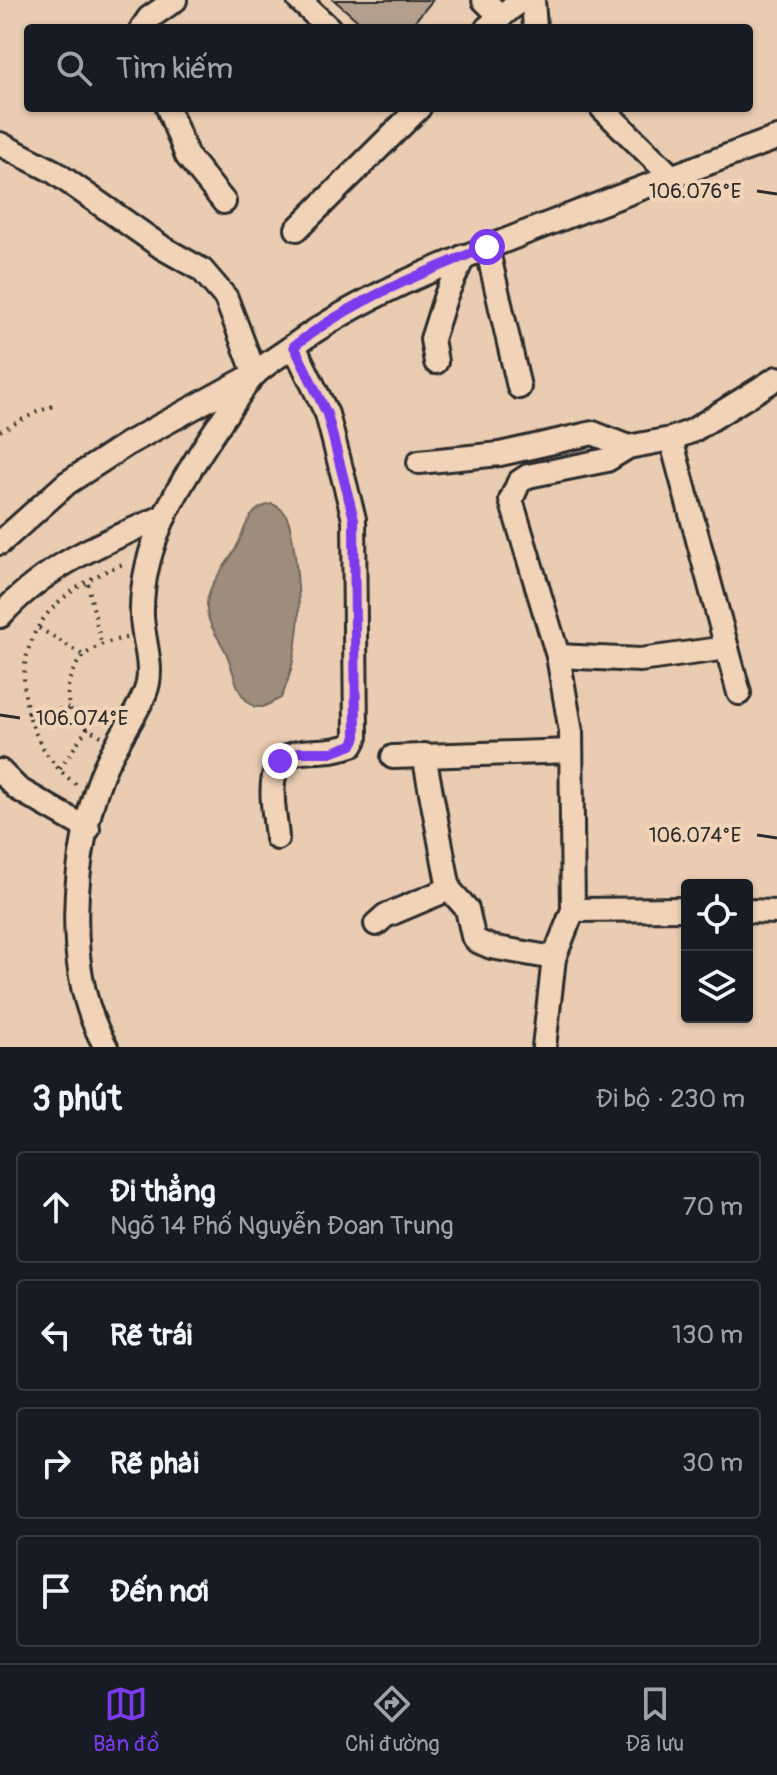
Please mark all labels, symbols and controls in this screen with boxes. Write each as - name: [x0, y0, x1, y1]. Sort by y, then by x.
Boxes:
- search box: [24, 24, 753, 112]
- icon: search: [52, 46, 96, 90]
- text: Tìm kiếm: [116, 50, 233, 87]
- text: 106.076°E: [649, 179, 741, 204]
- route start: [469, 229, 505, 265]
- text: 106.074°E: [36, 706, 128, 731]
- route end: [262, 743, 298, 779]
- text: 106.074°E: [649, 823, 741, 848]
- map controls: [681, 879, 753, 1023]
- button: locate: [681, 879, 753, 951]
- button: layers: [681, 951, 753, 1023]
- text: 3 phút: [32, 1078, 122, 1121]
- text: Đi bộ · 230 m: [596, 1083, 745, 1115]
- text: Đi thẳng: [110, 1173, 216, 1210]
- icon: ahead: [34, 1185, 78, 1229]
- text: 70 m: [683, 1191, 743, 1223]
- text: Ngõ 14 Phố Nguyễn Đoan Trung: [110, 1210, 454, 1242]
- icon: left: [34, 1313, 78, 1357]
- text: Rẽ trái: [110, 1317, 192, 1354]
- text: 130 m: [672, 1319, 743, 1351]
- icon: right: [34, 1441, 78, 1485]
- text: Rẽ phải: [110, 1445, 199, 1482]
- text: 30 m: [682, 1447, 743, 1479]
- icon: arrive: [34, 1569, 78, 1613]
- text: Đến nơi: [110, 1573, 208, 1610]
- tab: Bản đồ: [93, 1682, 159, 1758]
- tab: Chỉ đường: [345, 1682, 440, 1758]
- tab: Đã lưu: [625, 1682, 684, 1758]

